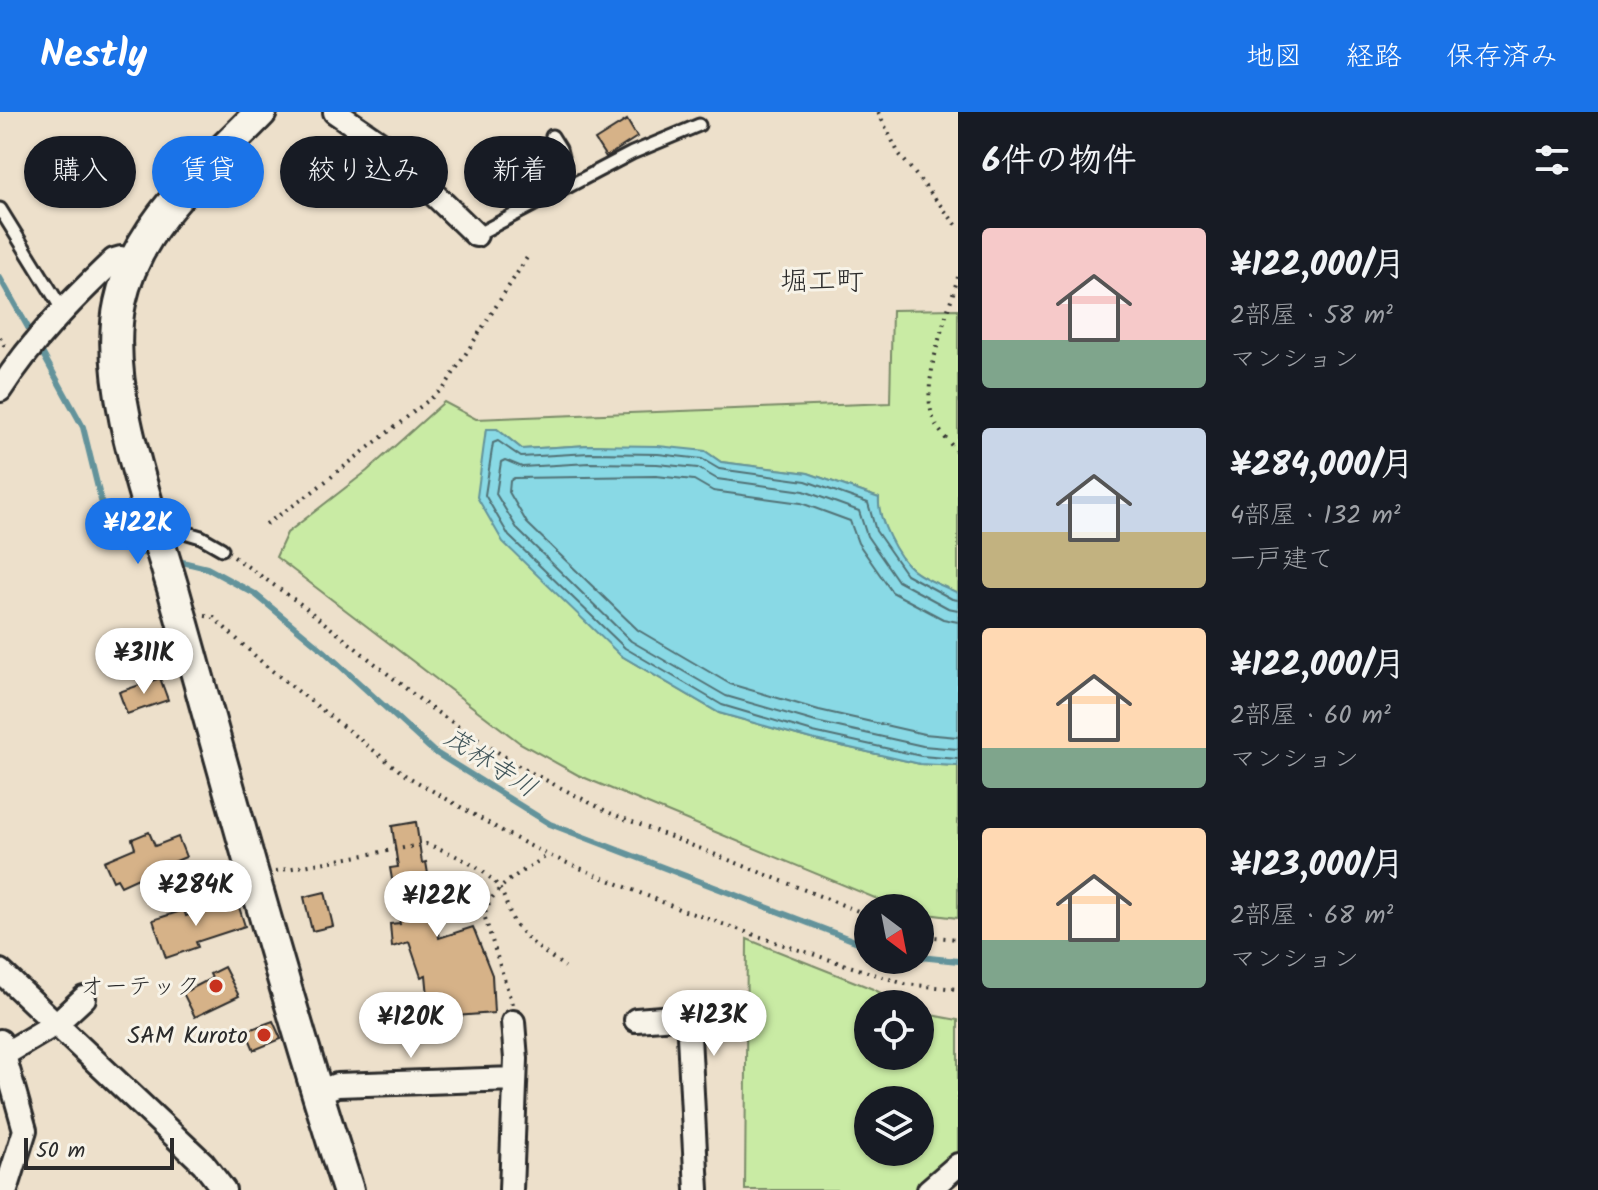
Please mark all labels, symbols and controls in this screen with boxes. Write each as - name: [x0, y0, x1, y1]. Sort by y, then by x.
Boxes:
- text: Nestly: [40, 26, 147, 86]
- text: 地図: [1246, 35, 1302, 80]
- text: 経路: [1346, 35, 1402, 80]
- text: 保存済み: [1446, 35, 1558, 80]
- text: 6件の物件: [982, 135, 1136, 189]
- chip: 購入: [24, 136, 136, 208]
- chip: 賃貸: [152, 136, 264, 208]
- chip: 絞り込み: [280, 136, 448, 208]
- chip: 新着: [464, 136, 576, 208]
- icon: filters: [1530, 138, 1574, 182]
- text: ¥122,000/月: [1230, 239, 1406, 293]
- district label: 堀工町: [780, 260, 864, 305]
- icon: home: [1046, 260, 1142, 356]
- text: 2部屋 · 58 m²: [1230, 295, 1393, 337]
- text: マンション: [1230, 339, 1359, 381]
- text: ¥284,000/月: [1230, 439, 1414, 493]
- icon: home: [1046, 460, 1142, 556]
- text: 4部屋 · 132 m²: [1230, 495, 1401, 537]
- pin: ¥122K: [82, 498, 194, 566]
- text: ¥122K: [103, 503, 173, 545]
- text: 一戸建て: [1230, 539, 1334, 581]
- pin: ¥311K: [88, 628, 200, 696]
- text: ¥311K: [113, 633, 175, 675]
- text: ¥122,000/月: [1230, 639, 1406, 693]
- icon: home: [1046, 660, 1142, 756]
- text: 2部屋 · 60 m²: [1230, 695, 1391, 737]
- water label: 茂林寺川: [435, 718, 545, 810]
- text: マンション: [1230, 739, 1359, 781]
- text: ¥123,000/月: [1230, 839, 1404, 893]
- pin: ¥284K: [140, 860, 252, 928]
- icon: home: [1046, 860, 1142, 956]
- text: ¥284K: [158, 865, 234, 907]
- pin: ¥122K: [381, 871, 493, 939]
- text: ¥122K: [402, 876, 472, 918]
- north arrow: [854, 894, 934, 974]
- map controls: [854, 894, 934, 1166]
- text: 2部屋 · 68 m²: [1230, 895, 1393, 937]
- text: マンション: [1230, 939, 1359, 981]
- place label: オーテック: [80, 968, 200, 1007]
- marker: オーテック: [207, 977, 225, 995]
- pin: ¥123K: [658, 990, 770, 1058]
- button: locate: [854, 990, 934, 1070]
- pin: ¥120K: [355, 992, 467, 1060]
- text: ¥123K: [680, 995, 748, 1037]
- text: ¥120K: [377, 997, 445, 1039]
- place label: SAM Kuroto: [127, 1017, 248, 1056]
- marker: SAM Kuroto: [255, 1026, 273, 1044]
- button: layers: [854, 1086, 934, 1166]
- scale bar: [24, 1134, 174, 1170]
- text: 50 m: [36, 1134, 85, 1169]

